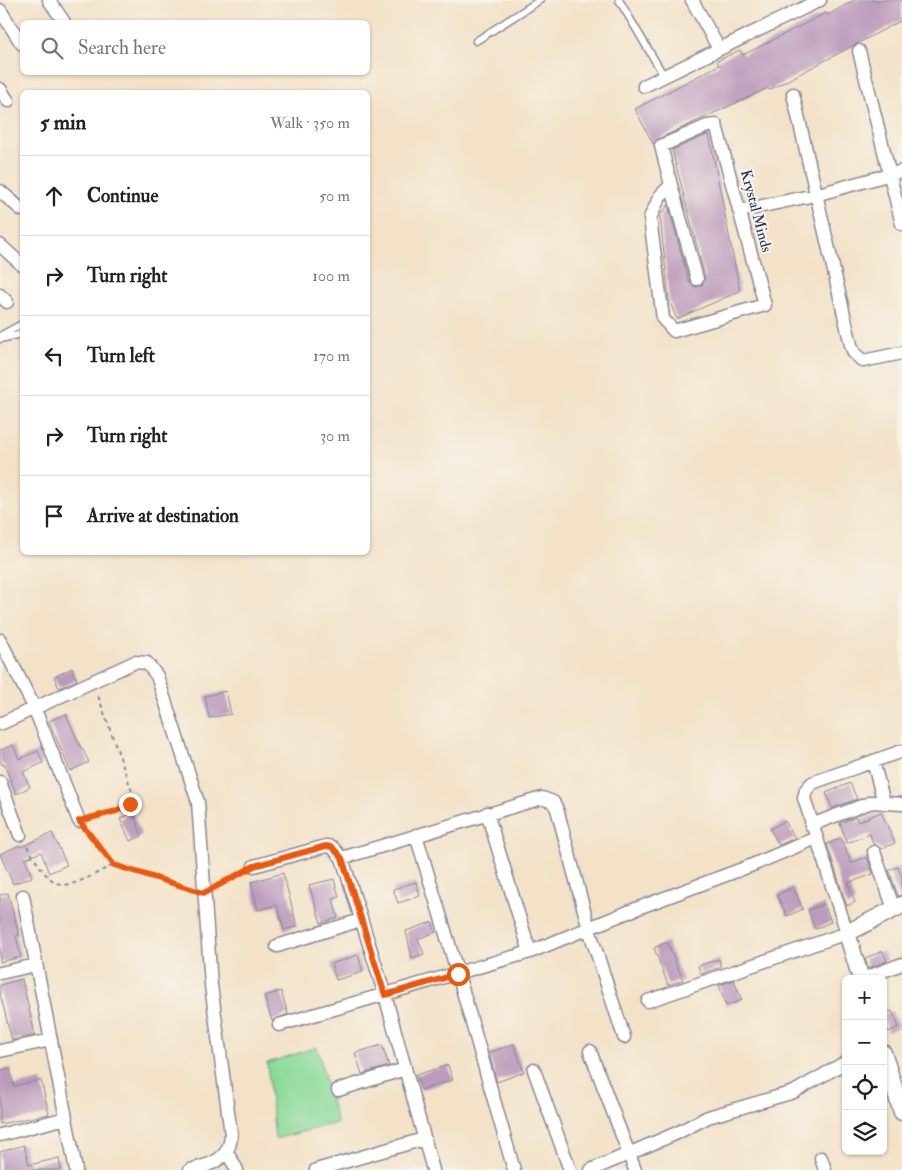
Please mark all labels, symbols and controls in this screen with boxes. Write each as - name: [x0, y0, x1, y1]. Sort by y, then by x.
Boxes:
- search box: [20, 20, 370, 75]
- icon: search: [38, 34, 66, 62]
- text: Search here: [78, 36, 166, 60]
- text: 5 min: [40, 109, 86, 136]
- text: Walk · 350 m: [270, 113, 350, 133]
- street label: Krystal Minds: [736, 168, 776, 254]
- icon: ahead: [40, 182, 68, 210]
- text: Continue: [87, 184, 158, 208]
- text: 50 m: [319, 186, 350, 206]
- icon: right: [40, 262, 68, 290]
- text: Turn right: [87, 264, 167, 288]
- text: 100 m: [312, 266, 350, 286]
- icon: left: [40, 342, 68, 370]
- text: Turn left: [87, 344, 155, 368]
- text: 170 m: [313, 346, 350, 366]
- icon: right: [40, 422, 68, 450]
- text: Turn right: [87, 424, 167, 448]
- text: 30 m: [320, 426, 350, 446]
- icon: arrive: [40, 502, 68, 530]
- text: Arrive at destination: [87, 504, 239, 528]
- route end: [119, 793, 142, 816]
- route start: [447, 963, 470, 986]
- map controls: [842, 975, 887, 1155]
- button: +: [842, 975, 887, 1020]
- button: −: [842, 1020, 887, 1065]
- button: locate: [842, 1065, 887, 1110]
- button: layers: [842, 1110, 887, 1155]

